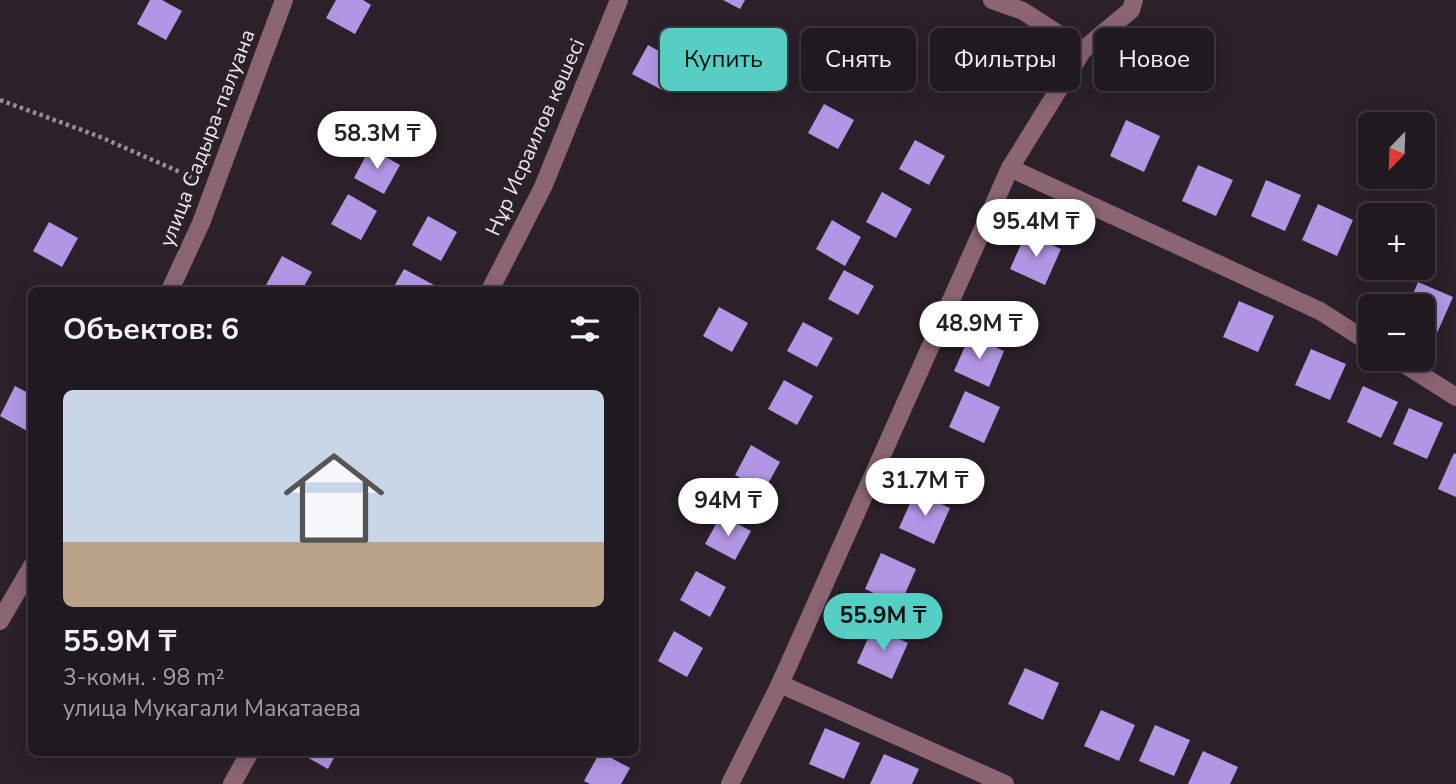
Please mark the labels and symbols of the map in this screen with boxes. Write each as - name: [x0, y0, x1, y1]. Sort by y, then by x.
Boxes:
- street label: улица Садыра-палуана: [153, 25, 261, 251]
- street label: Нұр Исраилов көшесі: [479, 34, 591, 240]
- pin: 58.3M ₸: [312, 111, 442, 171]
- north arrow: [1358, 112, 1435, 189]
- pin: 95.4M ₸: [971, 200, 1101, 259]
- pin: 48.9M ₸: [914, 302, 1044, 361]
- pin: 31.7M ₸: [860, 458, 990, 518]
- pin: 94M ₸: [679, 478, 777, 538]
- pin: 55.9M ₸: [818, 594, 948, 653]

